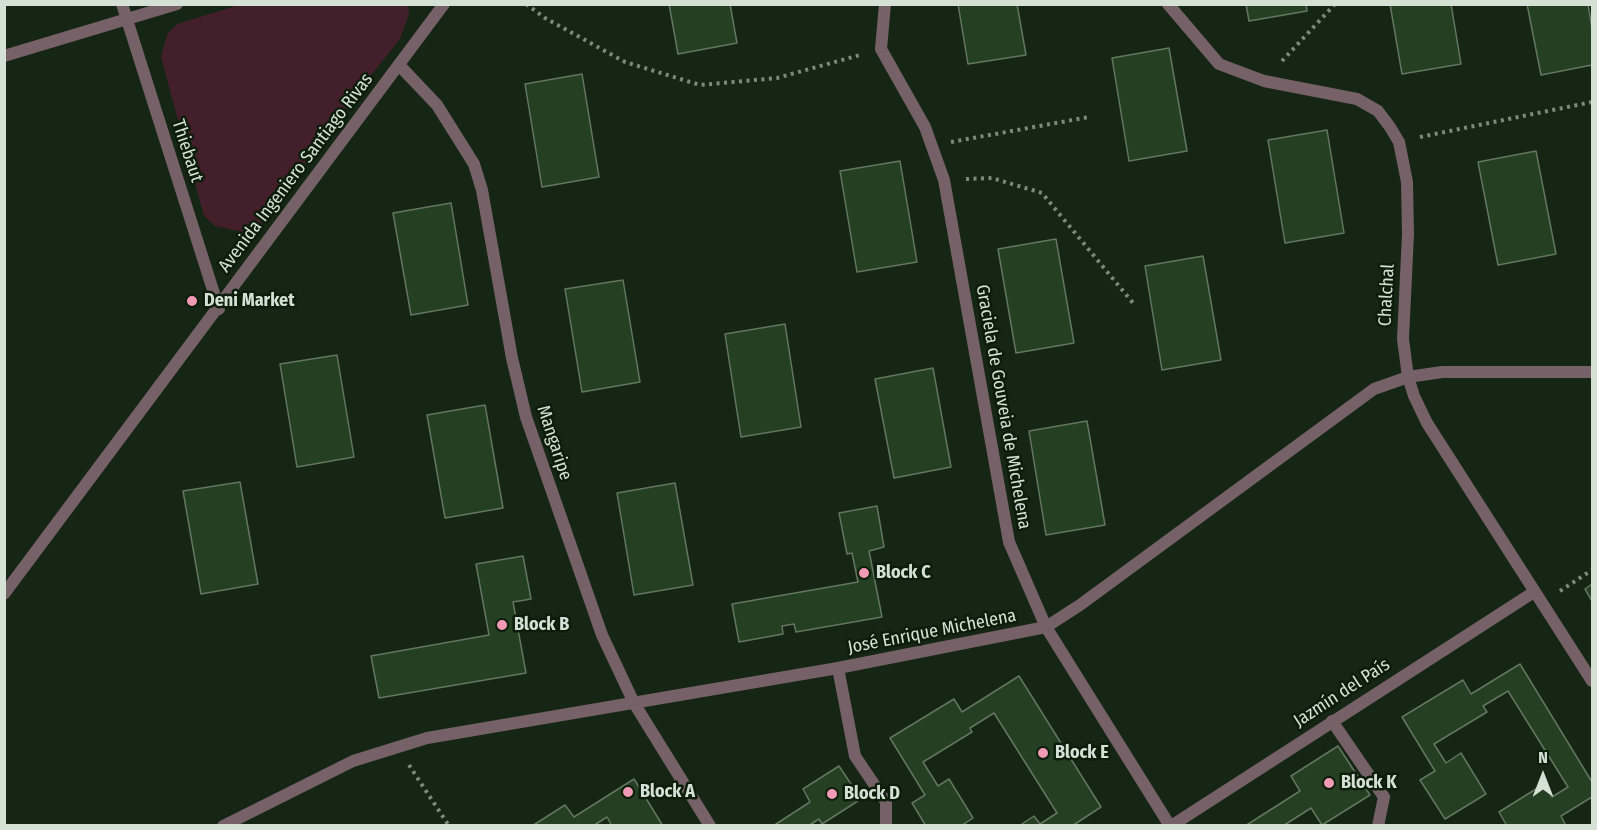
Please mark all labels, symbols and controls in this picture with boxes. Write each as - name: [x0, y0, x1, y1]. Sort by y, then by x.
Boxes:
- street label: Avenida Ingeniero Santiago Rivas: [214, 69, 378, 277]
- street label: Thiebaut: [167, 117, 207, 185]
- street label: Chalchal: [1375, 263, 1399, 327]
- street label: Graciela de Gouveia de Michelena: [971, 283, 1035, 531]
- place label: Deni Market: [204, 290, 295, 312]
- marker: Deni Market: [185, 294, 199, 308]
- street label: Mangaripe: [532, 403, 576, 483]
- place label: Block C: [876, 562, 931, 584]
- marker: Block C: [857, 566, 871, 580]
- street label: José Enrique Michelena: [846, 605, 1018, 659]
- place label: Block B: [514, 614, 569, 636]
- marker: Block B: [495, 618, 509, 632]
- street label: Jazmín del País: [1290, 654, 1394, 732]
- place label: Block E: [1055, 742, 1109, 764]
- marker: Block E: [1036, 746, 1050, 760]
- north arrow: [1513, 746, 1573, 806]
- text: N: [1538, 748, 1548, 767]
- place label: Block K: [1341, 772, 1397, 794]
- marker: Block K: [1322, 776, 1336, 790]
- place label: Block A: [640, 781, 695, 803]
- place label: Block D: [844, 783, 900, 805]
- marker: Block A: [621, 785, 635, 799]
- marker: Block D: [825, 787, 839, 801]

